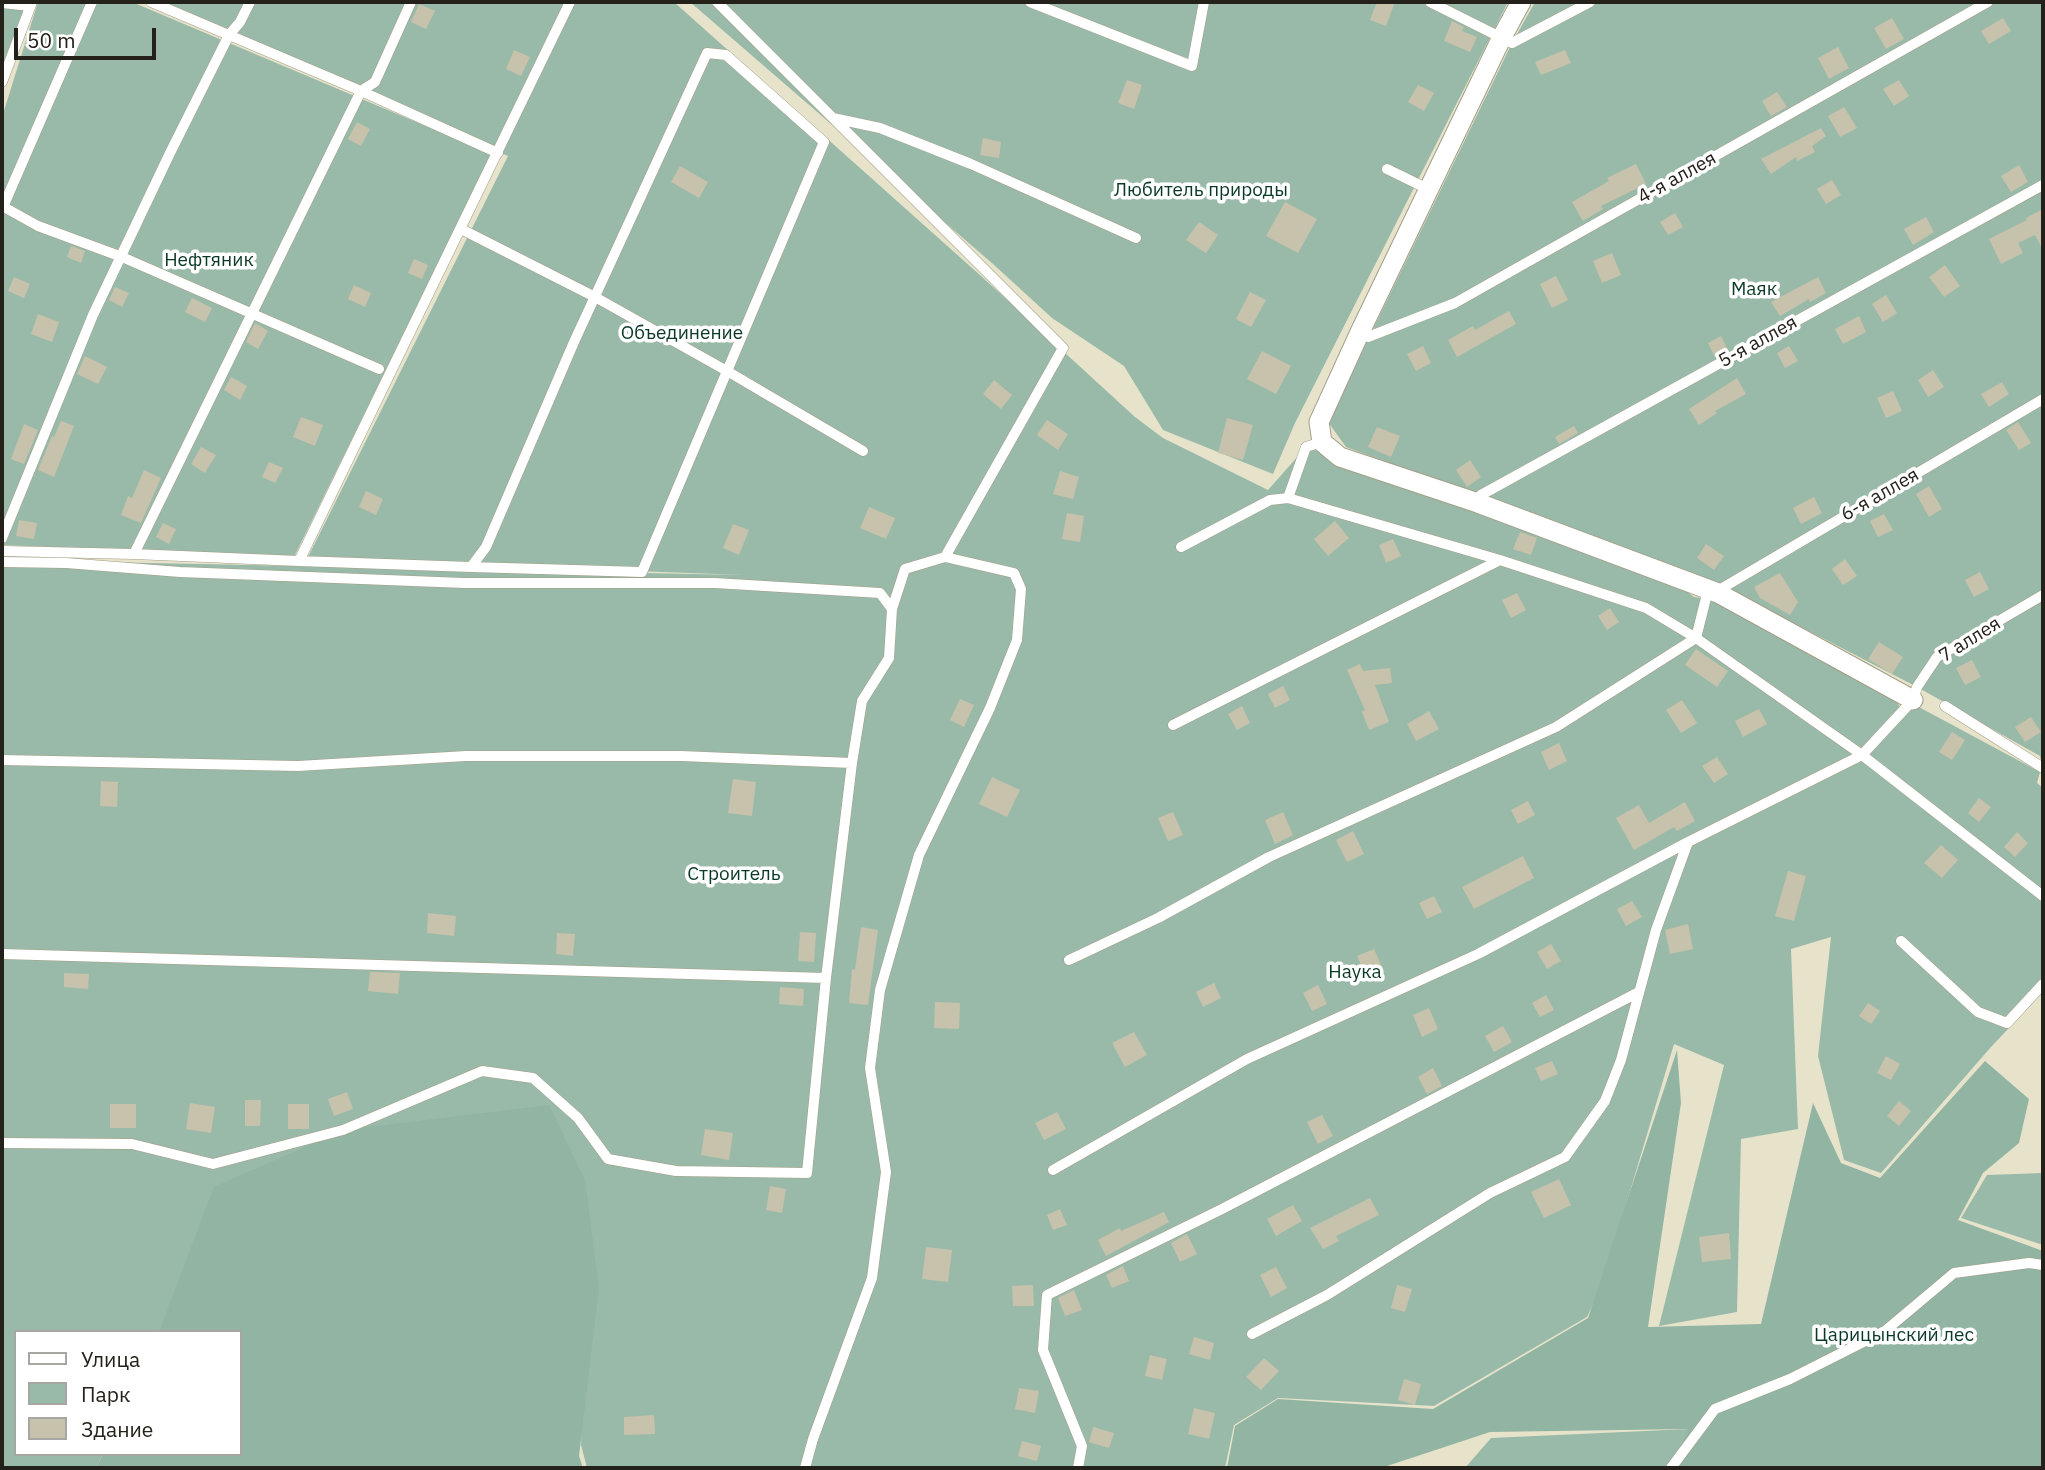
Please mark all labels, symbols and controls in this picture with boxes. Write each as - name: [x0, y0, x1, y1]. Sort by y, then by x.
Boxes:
- scale bar: [18, 14, 159, 58]
- text: 50 m: [27, 26, 76, 54]
- street label: 4-я аллея: [1634, 147, 1720, 209]
- park label: Любитель природы: [1114, 180, 1288, 202]
- park label: Нефтяник: [164, 250, 254, 272]
- park label: Маяк: [1731, 279, 1777, 301]
- street label: 5-я аллея: [1715, 311, 1801, 373]
- park label: Объединение: [621, 323, 743, 345]
- street label: 6-я аллея: [1837, 464, 1923, 526]
- street label: 7 аллея: [1935, 612, 2005, 668]
- park label: Строитель: [687, 864, 781, 886]
- park label: Наука: [1328, 962, 1382, 984]
- park label: Царицынский лес: [1814, 1325, 1974, 1347]
- legend: [14, 1330, 242, 1456]
- text: Улица: [81, 1345, 140, 1373]
- text: Парк: [81, 1380, 131, 1408]
- text: Здание: [81, 1415, 153, 1443]

